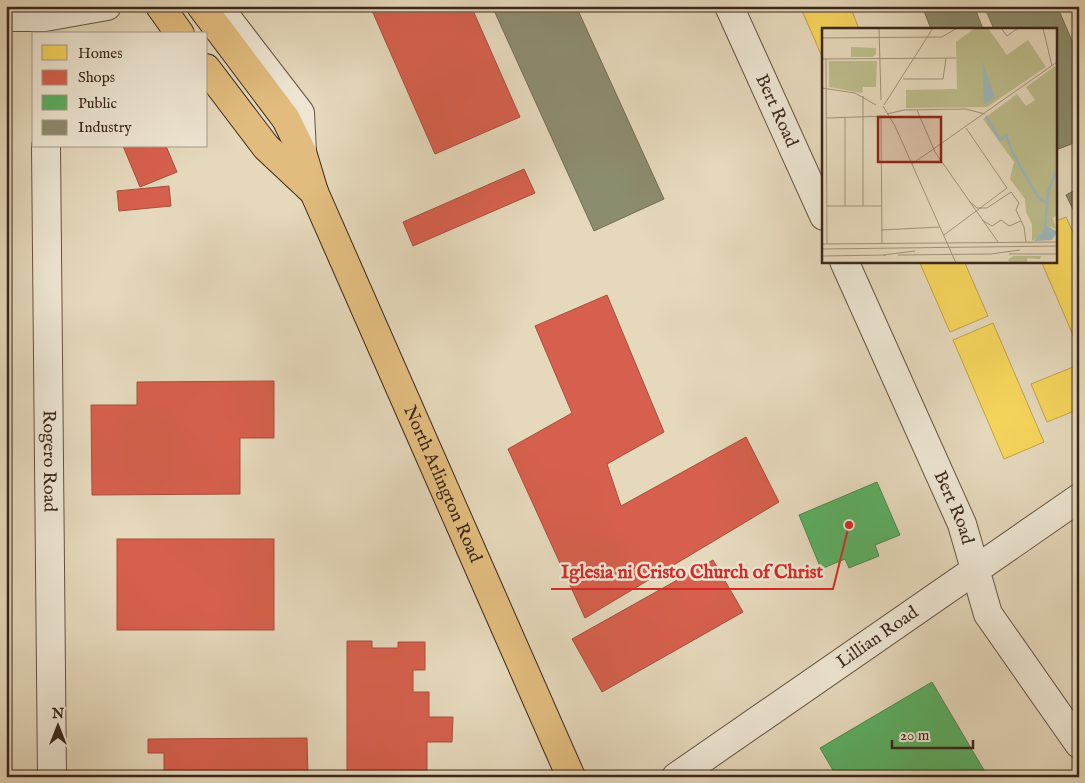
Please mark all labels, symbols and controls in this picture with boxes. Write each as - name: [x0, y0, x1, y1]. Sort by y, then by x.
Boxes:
- inset map: [822, 28, 1058, 262]
- legend: [32, 32, 208, 148]
- text: Homes: [78, 44, 122, 63]
- text: Shops: [78, 68, 115, 87]
- street label: Bert Road: [750, 71, 803, 151]
- text: Public: [78, 94, 117, 113]
- text: Industry: [78, 118, 132, 137]
- street label: North Arlington Road: [398, 402, 487, 567]
- street label: Rogero Road: [37, 410, 61, 513]
- street label: Bert Road: [928, 467, 979, 547]
- callout: Iglesia ni Cristo Church of Christ: [551, 555, 833, 589]
- text: Iglesia ni Cristo Church of Christ: [561, 561, 823, 585]
- street label: Lillian Road: [832, 601, 923, 674]
- north arrow: [32, 700, 82, 750]
- text: N: [51, 705, 64, 723]
- scale bar: [892, 718, 974, 750]
- text: 20 m: [900, 726, 930, 745]

